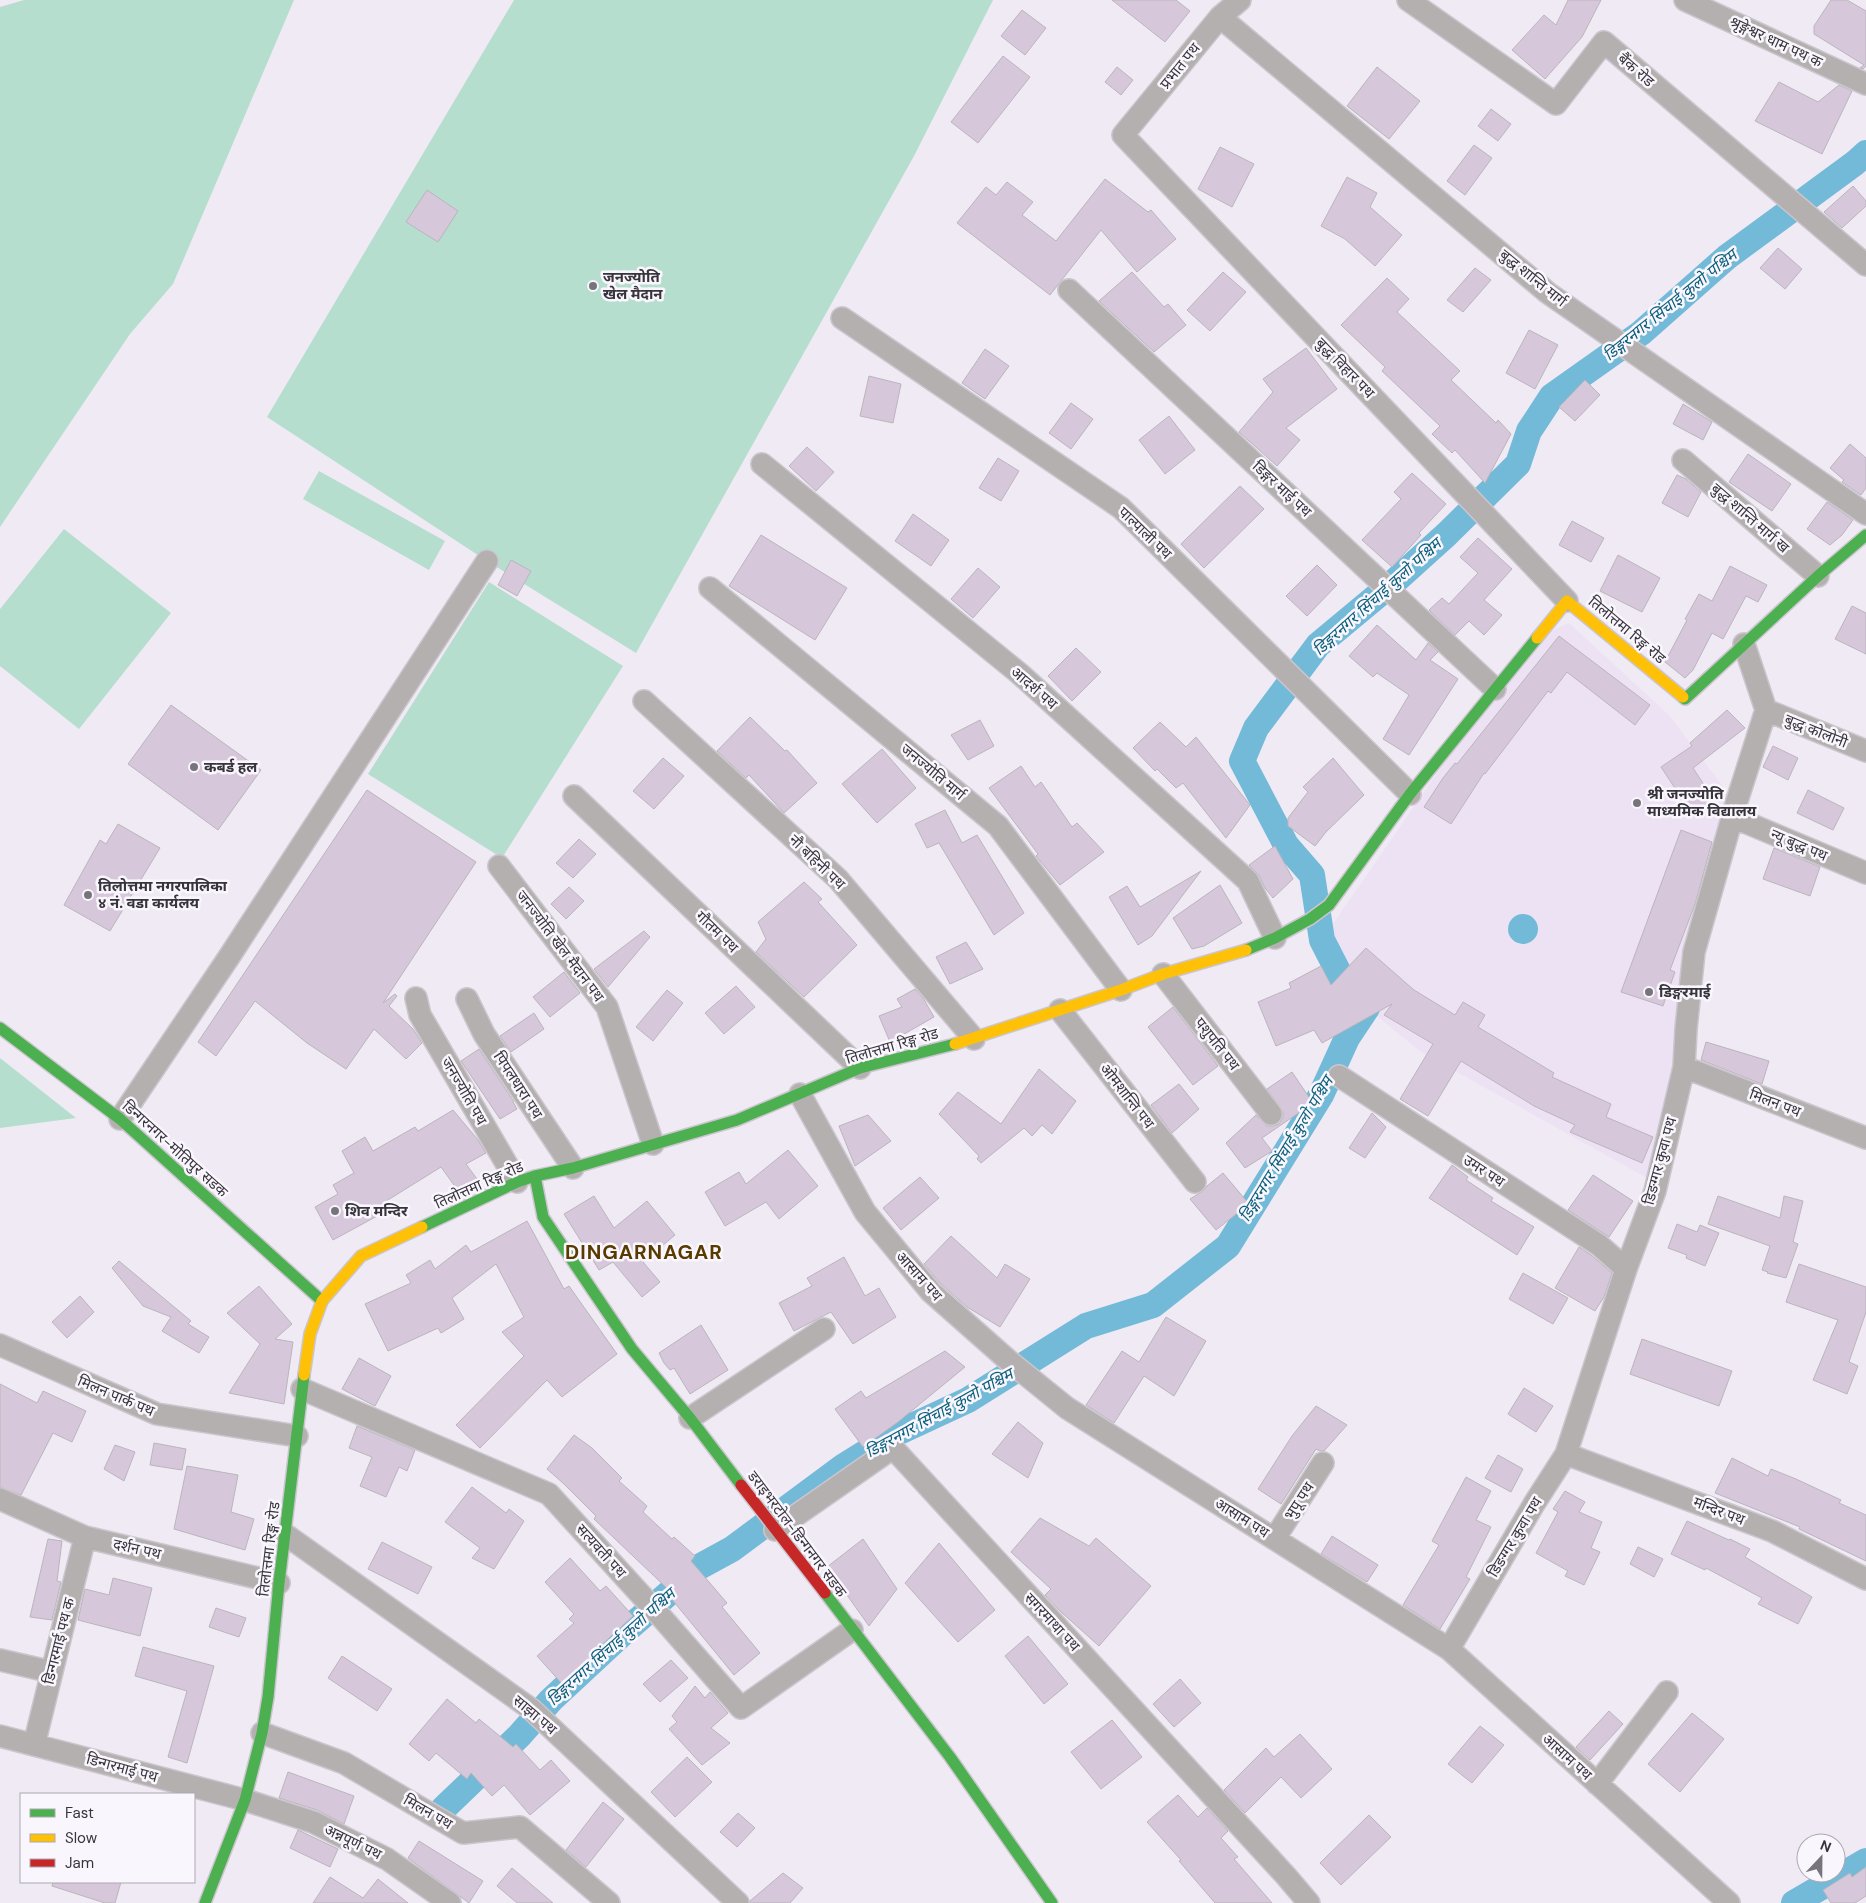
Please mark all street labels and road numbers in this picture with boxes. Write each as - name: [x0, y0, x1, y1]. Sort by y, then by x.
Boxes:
- street label: श्रृङ्गेश्वर धाम पथ क: [1726, 12, 1826, 72]
- street label: प्रभात पथ: [1155, 39, 1205, 93]
- street label: बैंक रोड: [1614, 49, 1659, 92]
- street label: बुद्ध शान्ति मार्ग: [1495, 245, 1572, 312]
- street label: बुद्ध विहार पथ: [1311, 333, 1379, 403]
- street label: डिङ्गर माई पथ: [1248, 457, 1316, 522]
- street label: बुद्ध शान्ति मार्ग ख: [1707, 479, 1794, 558]
- street label: पाल्पाली पथ: [1114, 502, 1176, 564]
- street label: तिलोत्तमा रिङ्ग रोड: [1584, 592, 1671, 669]
- street label: आदर्श पथ: [1006, 662, 1062, 714]
- street label: बुद्ध कोलोनी: [1782, 709, 1851, 753]
- street label: जनज्योति मार्ग: [897, 739, 970, 805]
- street label: न्यू बुद्ध पथ: [1768, 824, 1831, 866]
- street label: नौ बहिनी पथ: [785, 830, 850, 894]
- street label: जनज्योति खेल मैदान पथ: [511, 886, 609, 1006]
- street label: गौतम पथ: [691, 907, 743, 958]
- street label: पशुपति पथ: [1190, 1014, 1244, 1075]
- street label: तिलोत्तमा रिङ्ग रोड: [843, 1023, 941, 1069]
- street label: पिपलधारा पथ: [489, 1048, 547, 1123]
- street label: जनज्योति पथ: [437, 1053, 492, 1129]
- street label: ओमशान्ति पथ: [1095, 1059, 1159, 1133]
- street label: मिलन पथ: [1746, 1084, 1804, 1122]
- street label: डिन्गरनगर-मोतिपुर सडक: [118, 1096, 232, 1202]
- street label: डिङग्गर कुवा पथ: [1639, 1115, 1681, 1207]
- street label: उमर पथ: [1460, 1150, 1509, 1192]
- street label: तिलोत्तमा रिङ्ग रोड: [431, 1156, 527, 1214]
- street label: आसाम पथ: [891, 1247, 947, 1305]
- street label: मिलन पार्क पथ: [75, 1371, 158, 1421]
- street label: डराइभरटोल-डिन्गनगर सडक: [742, 1466, 851, 1602]
- street label: भुपू पथ: [1279, 1478, 1319, 1524]
- street label: मन्दिर पथ: [1690, 1492, 1748, 1530]
- street label: डिङग्गर कुवा पथ: [1483, 1493, 1547, 1581]
- street label: आसाम पथ: [1211, 1494, 1273, 1543]
- street label: तिलोत्तमा रिङ्ग रोड: [253, 1500, 285, 1597]
- street label: सत्यवती पथ: [571, 1520, 631, 1583]
- street label: दर्शन पथ: [111, 1534, 163, 1564]
- street label: सगरमाथा पथ: [1020, 1588, 1085, 1656]
- street label: डिन्गरमाई पथ क: [39, 1595, 80, 1686]
- street label: साझा पथ: [509, 1691, 561, 1739]
- street label: आसाम पथ: [1538, 1729, 1596, 1785]
- street label: डिन्गरमाई पथ: [84, 1749, 160, 1787]
- street label: मिलन पथ: [400, 1790, 456, 1834]
- street label: अन्नपूर्ण पथ: [321, 1820, 385, 1865]

